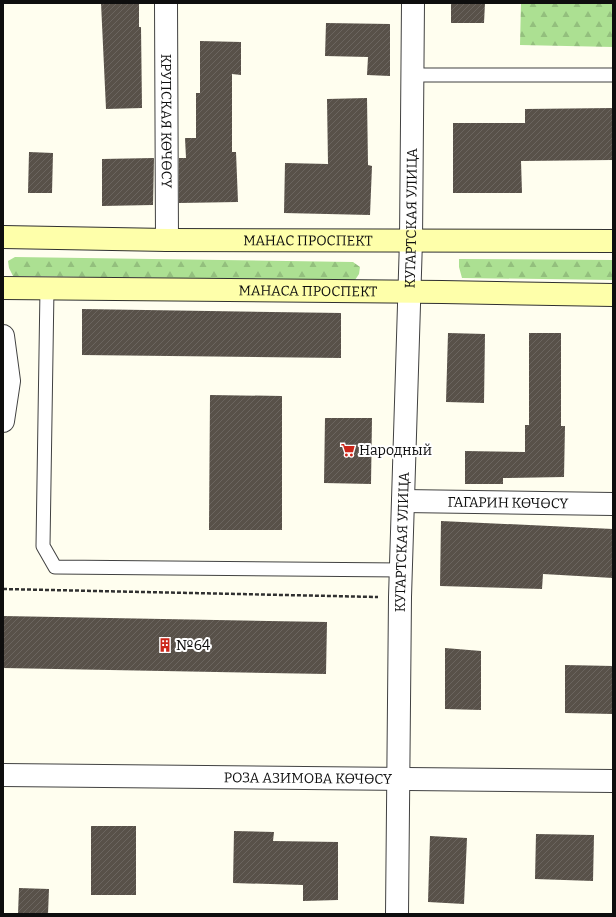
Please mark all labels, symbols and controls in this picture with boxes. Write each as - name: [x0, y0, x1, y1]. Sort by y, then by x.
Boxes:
- street label: КРУПСКАЯ КӨЧӨСҮ: [157, 54, 175, 188]
- street label: КУГАРТСКАЯ УЛИЦА: [402, 148, 421, 289]
- street label: МАНАС ПРОСПЕКТ: [243, 232, 373, 249]
- street label: МАНАСА ПРОСПЕКТ: [239, 282, 377, 300]
- supermarket icon: Народный: [340, 442, 356, 458]
- place label: Народный: [359, 442, 432, 459]
- street label: КУГАРТСКАЯ УЛИЦА: [392, 472, 413, 612]
- street label: ГАГАРИН КӨЧӨСҮ: [447, 494, 569, 512]
- building icon: №64: [157, 637, 173, 653]
- place label: №64: [176, 637, 210, 654]
- street label: РОЗА АЗИМОВА КӨЧӨСҮ: [224, 769, 392, 788]

